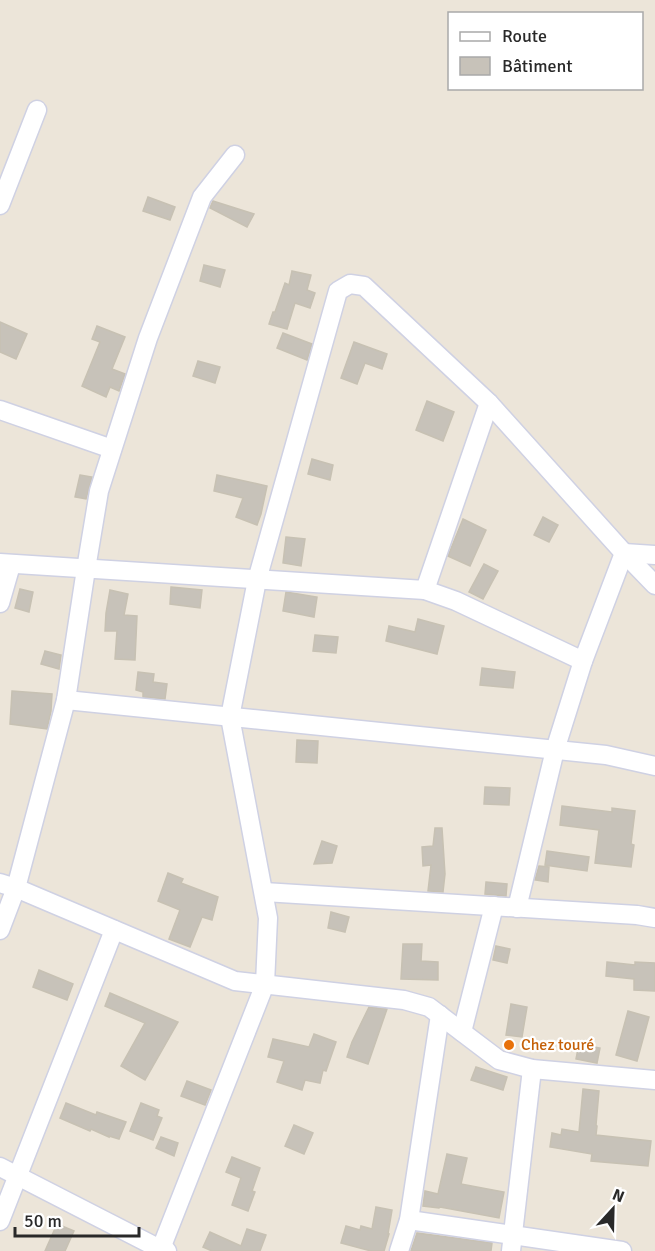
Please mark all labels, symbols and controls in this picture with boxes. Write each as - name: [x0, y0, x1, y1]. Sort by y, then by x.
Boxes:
- legend: [448, 12, 643, 90]
- text: Route: [502, 25, 547, 47]
- text: Bâtiment: [502, 55, 573, 77]
- place label: Chez touré: [521, 1035, 594, 1055]
- marker: Chez touré: [502, 1038, 516, 1052]
- north arrow: [583, 1179, 643, 1239]
- text: N: [609, 1185, 627, 1207]
- scale bar: [15, 1200, 140, 1238]
- text: 50 m: [24, 1210, 62, 1232]

